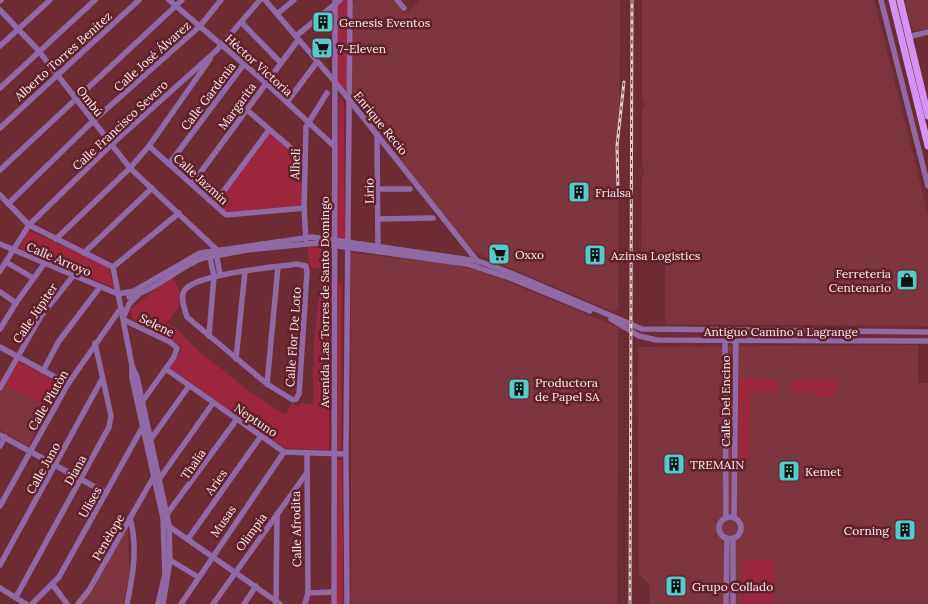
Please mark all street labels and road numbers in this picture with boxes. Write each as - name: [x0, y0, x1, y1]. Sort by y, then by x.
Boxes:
- street label: Alberto Torres Benitez: [10, 8, 115, 104]
- street label: Calle José Álvarez: [111, 18, 193, 94]
- street label: Héctor Victoria: [222, 31, 296, 99]
- street label: Calle Gardenia: [177, 59, 239, 133]
- street label: Calle Francisco Severo: [69, 77, 171, 173]
- street label: Margarita: [215, 79, 259, 133]
- street label: Ombú: [73, 83, 107, 119]
- street label: Enrique Recio: [351, 88, 411, 158]
- street label: Alhelí: [287, 148, 303, 181]
- street label: Calle Jazmín: [170, 150, 232, 208]
- street label: Lirio: [361, 178, 377, 204]
- street label: Avenida Las Torres de Santo Domingo: [317, 196, 332, 409]
- street label: Calle Arroyo: [24, 239, 94, 279]
- street label: Calle Júpiter: [9, 279, 61, 346]
- street label: Calle Flor De Loto: [282, 286, 304, 388]
- street label: Selene: [137, 310, 177, 340]
- street label: Antiguo Camino a Lagrange: [703, 324, 858, 339]
- street label: Calle Del Encino: [718, 355, 733, 447]
- street label: Calle Plutòn: [25, 367, 71, 433]
- street label: Neptuno: [232, 400, 280, 440]
- street label: Calle Juno: [23, 440, 63, 496]
- street label: Thalía: [177, 446, 209, 482]
- street label: Diana: [61, 452, 89, 488]
- street label: Aries: [201, 466, 230, 499]
- street label: Ulises: [75, 483, 105, 520]
- street label: Calle Afrodita: [288, 491, 304, 567]
- street label: Musas: [207, 502, 239, 540]
- street label: Olimpia: [232, 510, 270, 554]
- street label: Penèlope: [89, 511, 128, 563]

